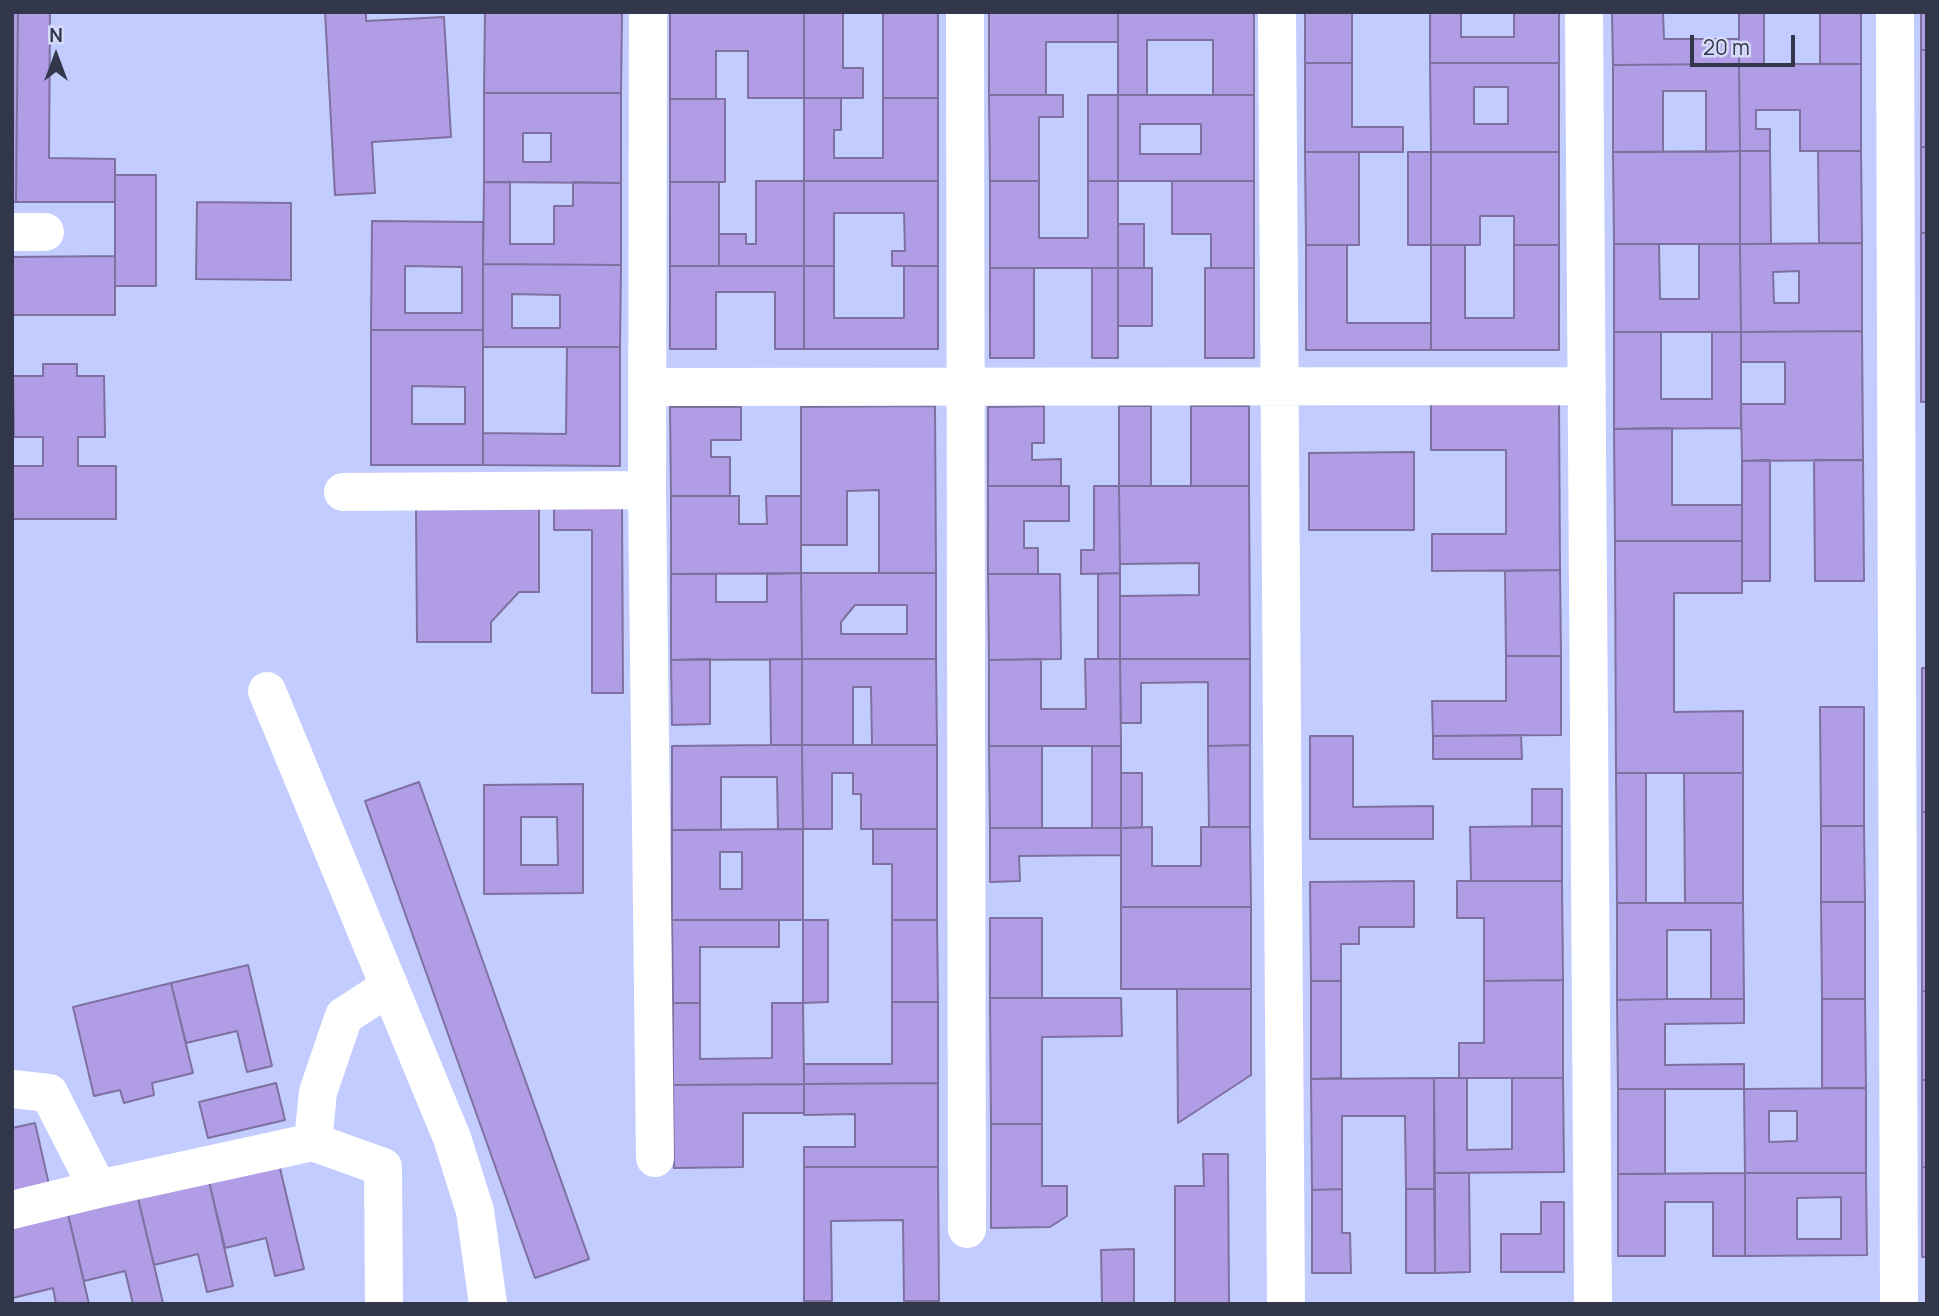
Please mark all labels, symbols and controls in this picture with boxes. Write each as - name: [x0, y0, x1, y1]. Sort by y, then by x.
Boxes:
- north arrow: [21, 21, 91, 91]
- scale bar: [1694, 21, 1799, 65]
- text: N: [49, 22, 63, 48]
- text: 20 m: [1703, 33, 1750, 61]

